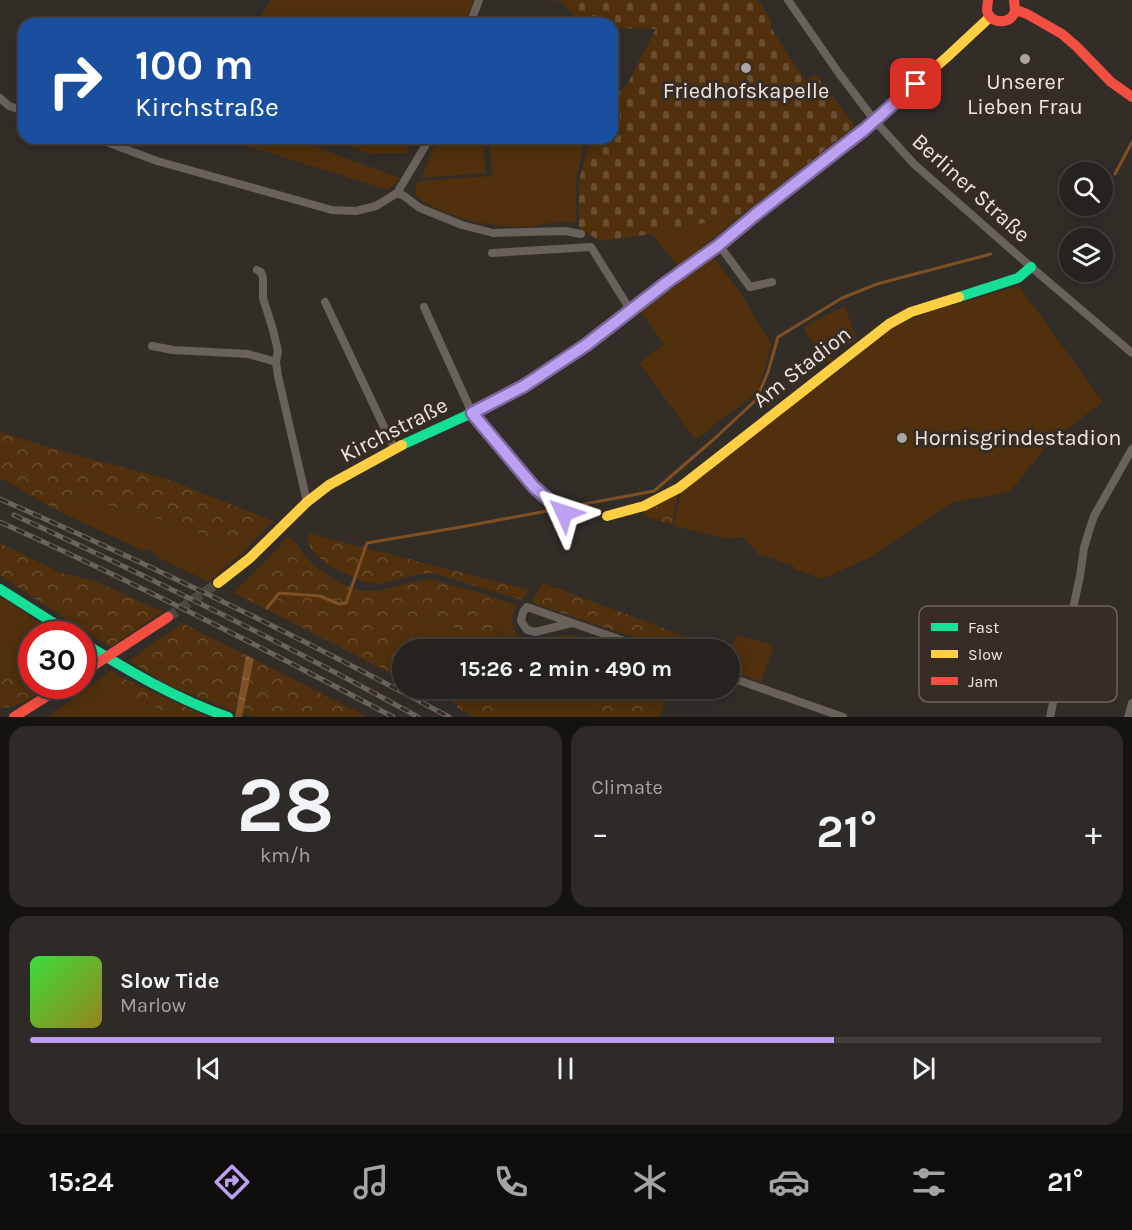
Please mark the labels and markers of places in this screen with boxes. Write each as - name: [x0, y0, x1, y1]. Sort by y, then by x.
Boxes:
- marker: Unserer Lieben Frau: [1018, 52, 1032, 66]
- pin: [890, 58, 941, 109]
- marker: Friedhofskapelle: [739, 61, 753, 75]
- place label: Unserer Lieben Frau: [967, 69, 1083, 120]
- place label: Friedhofskapelle: [663, 78, 829, 104]
- place label: Hornisgrindestadion: [914, 425, 1121, 451]
- marker: Hornisgrindestadion: [895, 431, 909, 445]

